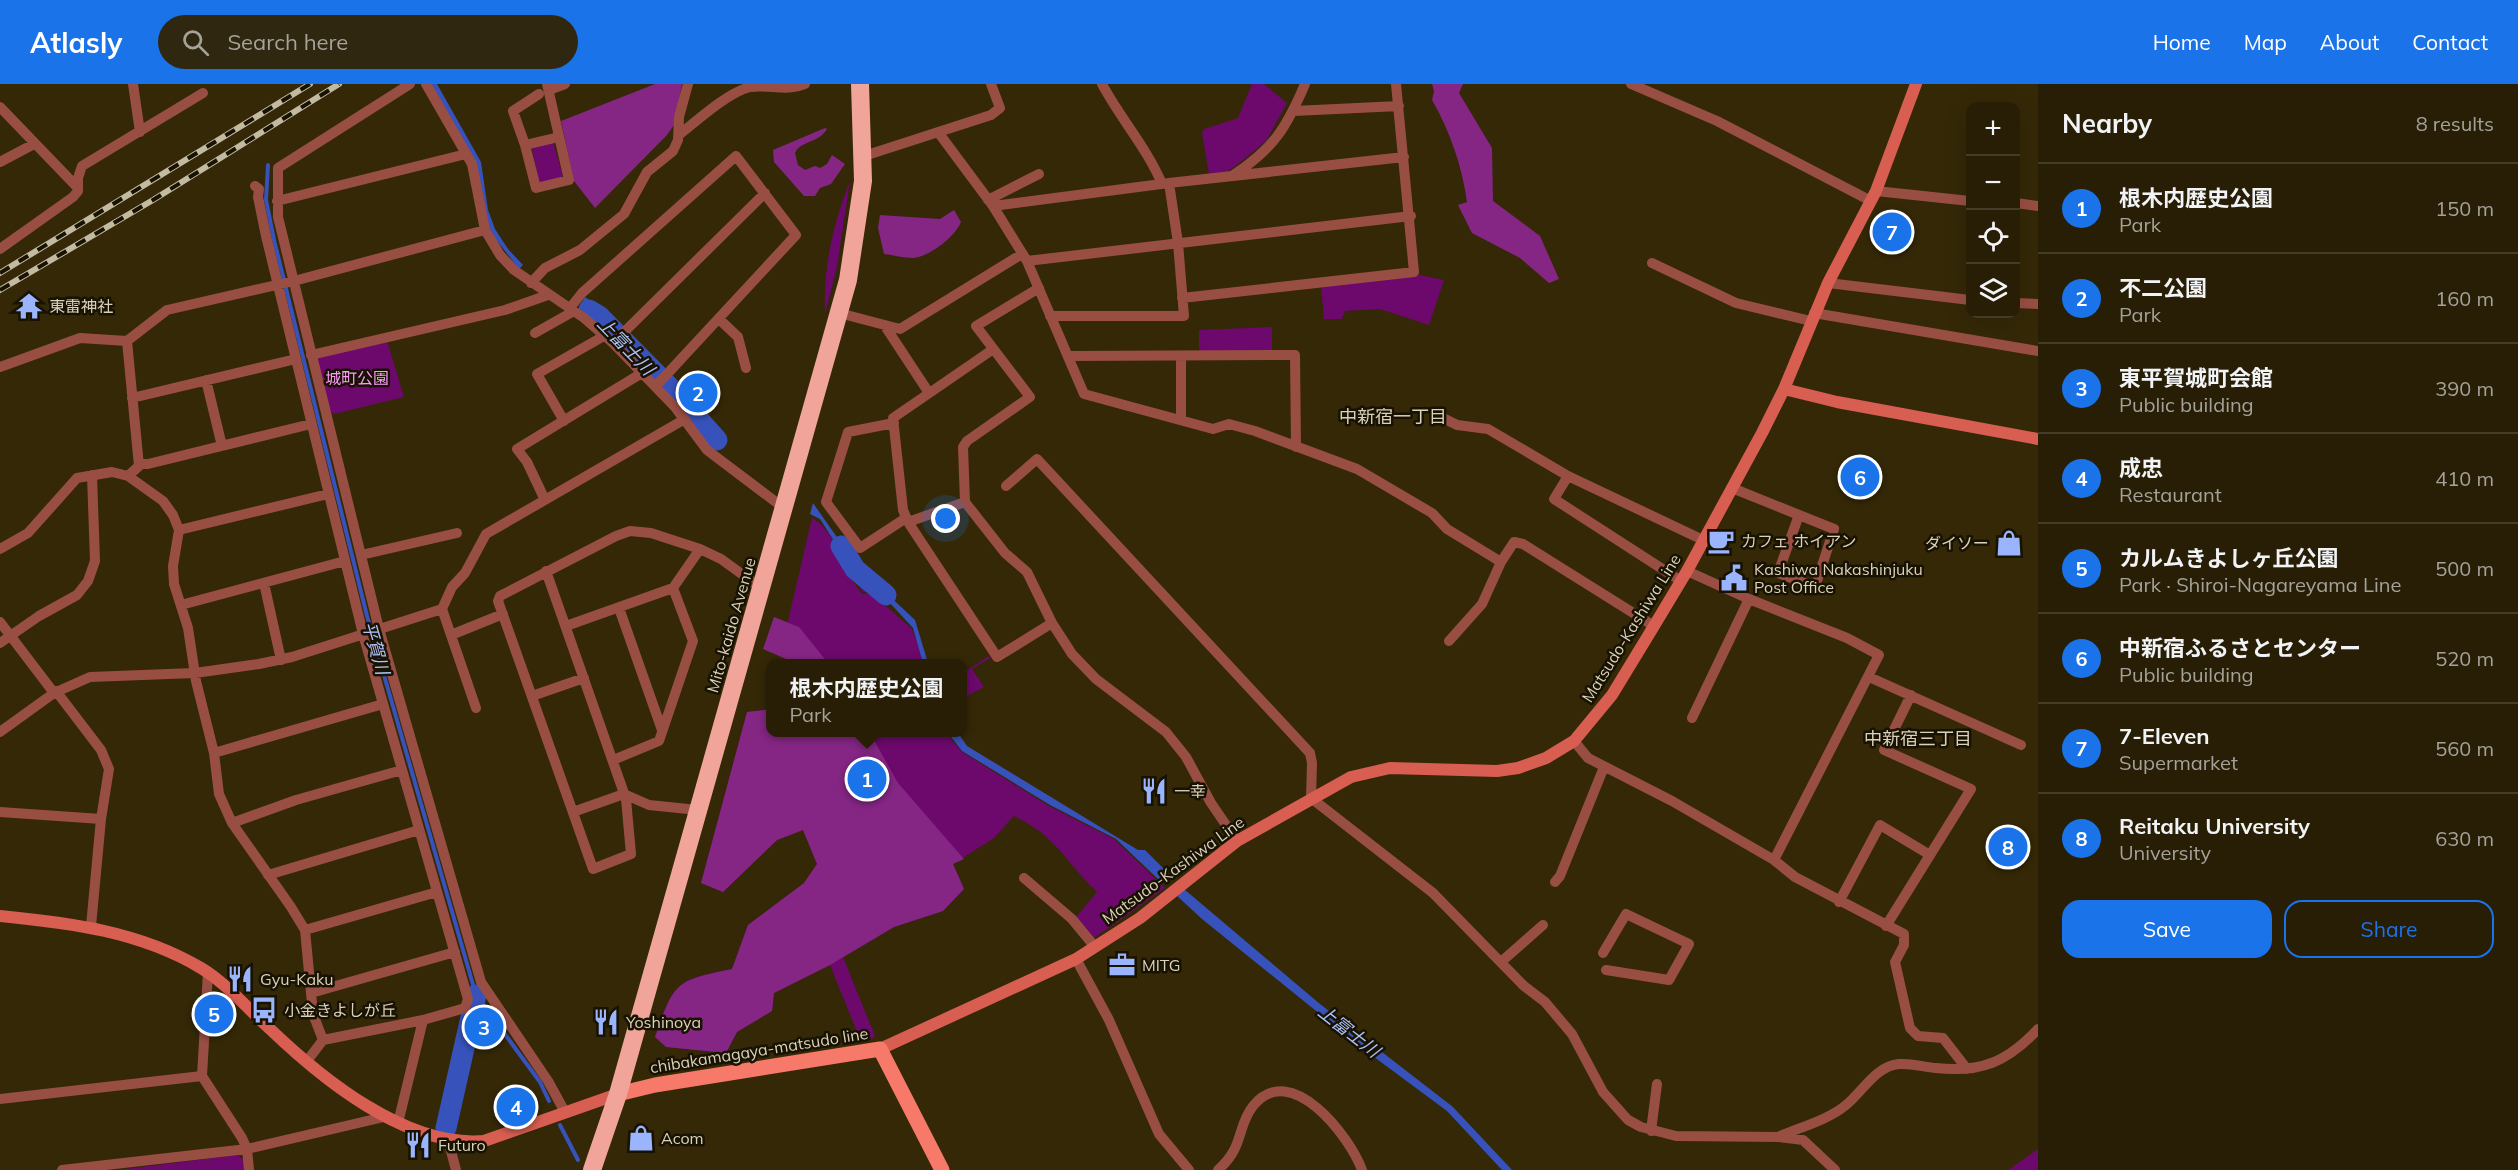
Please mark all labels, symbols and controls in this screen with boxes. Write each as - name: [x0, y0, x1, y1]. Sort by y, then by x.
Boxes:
- search box: [158, 15, 578, 69]
- text: Atlasly: [30, 25, 122, 60]
- icon: search: [179, 26, 212, 59]
- text: Search here: [227, 28, 348, 56]
- text: Home: [2153, 29, 2211, 55]
- text: Map: [2244, 29, 2287, 55]
- text: About: [2320, 29, 2379, 55]
- text: Contact: [2412, 29, 2488, 55]
- map controls: [1966, 102, 2020, 318]
- button: +: [1966, 102, 2020, 156]
- text: Nearby: [2062, 107, 2152, 140]
- text: 8 results: [2416, 111, 2494, 136]
- button: −: [1966, 156, 2020, 210]
- text: 根木内歴史公園: [2119, 184, 2273, 212]
- text: 1: [2076, 196, 2088, 221]
- text: 150 m: [2435, 196, 2494, 221]
- pin: 7: [1872, 210, 1912, 254]
- button: locate: [1966, 210, 2020, 264]
- text: Park: [2119, 212, 2161, 237]
- button: layers: [1966, 264, 2020, 318]
- text: 不二公園: [2119, 274, 2207, 302]
- text: 2: [2076, 286, 2088, 311]
- text: 160 m: [2435, 286, 2494, 311]
- temple icon: 東雷神社: [14, 291, 44, 321]
- place label: 東雷神社: [49, 296, 113, 316]
- text: Park: [2119, 302, 2161, 327]
- water label: 上富士川: [593, 312, 661, 381]
- text: 東平賀城町会館: [2119, 364, 2273, 392]
- park label: 城町公園: [325, 368, 389, 388]
- pin: 2: [678, 370, 718, 416]
- text: 3: [2076, 376, 2088, 401]
- text: 390 m: [2435, 376, 2494, 401]
- text: Public building: [2119, 392, 2254, 417]
- district label: 中新宿一丁目: [1339, 405, 1447, 428]
- pin: 6: [1840, 454, 1880, 500]
- text: 成忠: [2119, 454, 2163, 482]
- text: 4: [2076, 466, 2088, 491]
- text: 410 m: [2435, 466, 2494, 491]
- text: Restaurant: [2119, 482, 2222, 507]
- your location: [931, 504, 960, 533]
- cafe icon: カフェ ホイアン: [1706, 526, 1736, 556]
- shop icon: ダイソー: [1994, 528, 2024, 558]
- place label: カフェ ホイアン: [1741, 531, 1857, 551]
- place label: ダイソー: [1925, 533, 1989, 553]
- text: カルムきよしヶ丘公園: [2119, 544, 2339, 572]
- street label: Matsudo-Kashiwa Line: [1577, 550, 1685, 706]
- street label: Mito-kaido Avenue: [702, 555, 760, 695]
- text: 5: [2076, 556, 2088, 581]
- text: 500 m: [2435, 556, 2494, 581]
- place label: Kashiwa Nakashinjuku Post Office: [1754, 559, 1923, 597]
- public building icon: Kashiwa Nakashinjuku Post Office: [1719, 563, 1749, 593]
- text: Park · Shiroi-Nagareyama Line: [2119, 572, 2401, 597]
- water label: 平賀川: [358, 619, 395, 679]
- text: 中新宿ふるさとセンター: [2119, 634, 2361, 662]
- text: 6: [2076, 646, 2088, 671]
- text: 520 m: [2435, 646, 2494, 671]
- popup: [766, 659, 967, 737]
- text: Public building: [2119, 662, 2254, 687]
- text: 根木内歴史公園: [789, 674, 944, 702]
- text: Park: [789, 702, 832, 727]
- text: 7-Eleven: [2119, 722, 2210, 750]
- district label: 中新宿三丁目: [1864, 727, 1972, 750]
- text: 7: [2076, 736, 2088, 761]
- text: 560 m: [2435, 736, 2494, 761]
- text: Supermarket: [2119, 750, 2238, 775]
- pin: 1: [848, 756, 886, 802]
- restaurant icon: 一幸: [1139, 776, 1169, 806]
- place label: 一幸: [1174, 781, 1206, 801]
- street label: Matsudo-Kashiwa Line: [1098, 812, 1248, 928]
- text: Reitaku University: [2119, 812, 2310, 840]
- pin: 8: [1988, 824, 2028, 870]
- text: 8: [2076, 826, 2088, 851]
- text: 630 m: [2435, 826, 2494, 851]
- text: University: [2119, 840, 2211, 865]
- button: Save: [2062, 900, 2272, 958]
- button: Share: [2284, 900, 2494, 958]
- office icon: MITG: [1107, 950, 1137, 980]
- place label: MITG: [1142, 955, 1181, 975]
- restaurant icon: Gyu-Kaku: [225, 964, 255, 994]
- place label: Gyu-Kaku: [260, 969, 334, 989]
- pin: 5: [194, 992, 234, 1036]
- bus stop icon: 小金きよしが丘: [249, 995, 279, 1025]
- place label: 小金きよしが丘: [284, 1000, 396, 1020]
- water label: 上富士川: [1314, 1000, 1386, 1063]
- pin: 3: [464, 1004, 504, 1050]
- restaurant icon: Yoshinoya: [591, 1007, 621, 1037]
- place label: Yoshinoya: [625, 1012, 701, 1032]
- street label: chibakamagaya-matsudo line: [648, 1023, 870, 1077]
- pin: 4: [496, 1084, 536, 1130]
- shop icon: Acom: [626, 1123, 656, 1153]
- place label: Acom: [661, 1128, 704, 1148]
- restaurant icon: Futuro: [403, 1130, 433, 1160]
- place label: Futuro: [438, 1135, 486, 1155]

